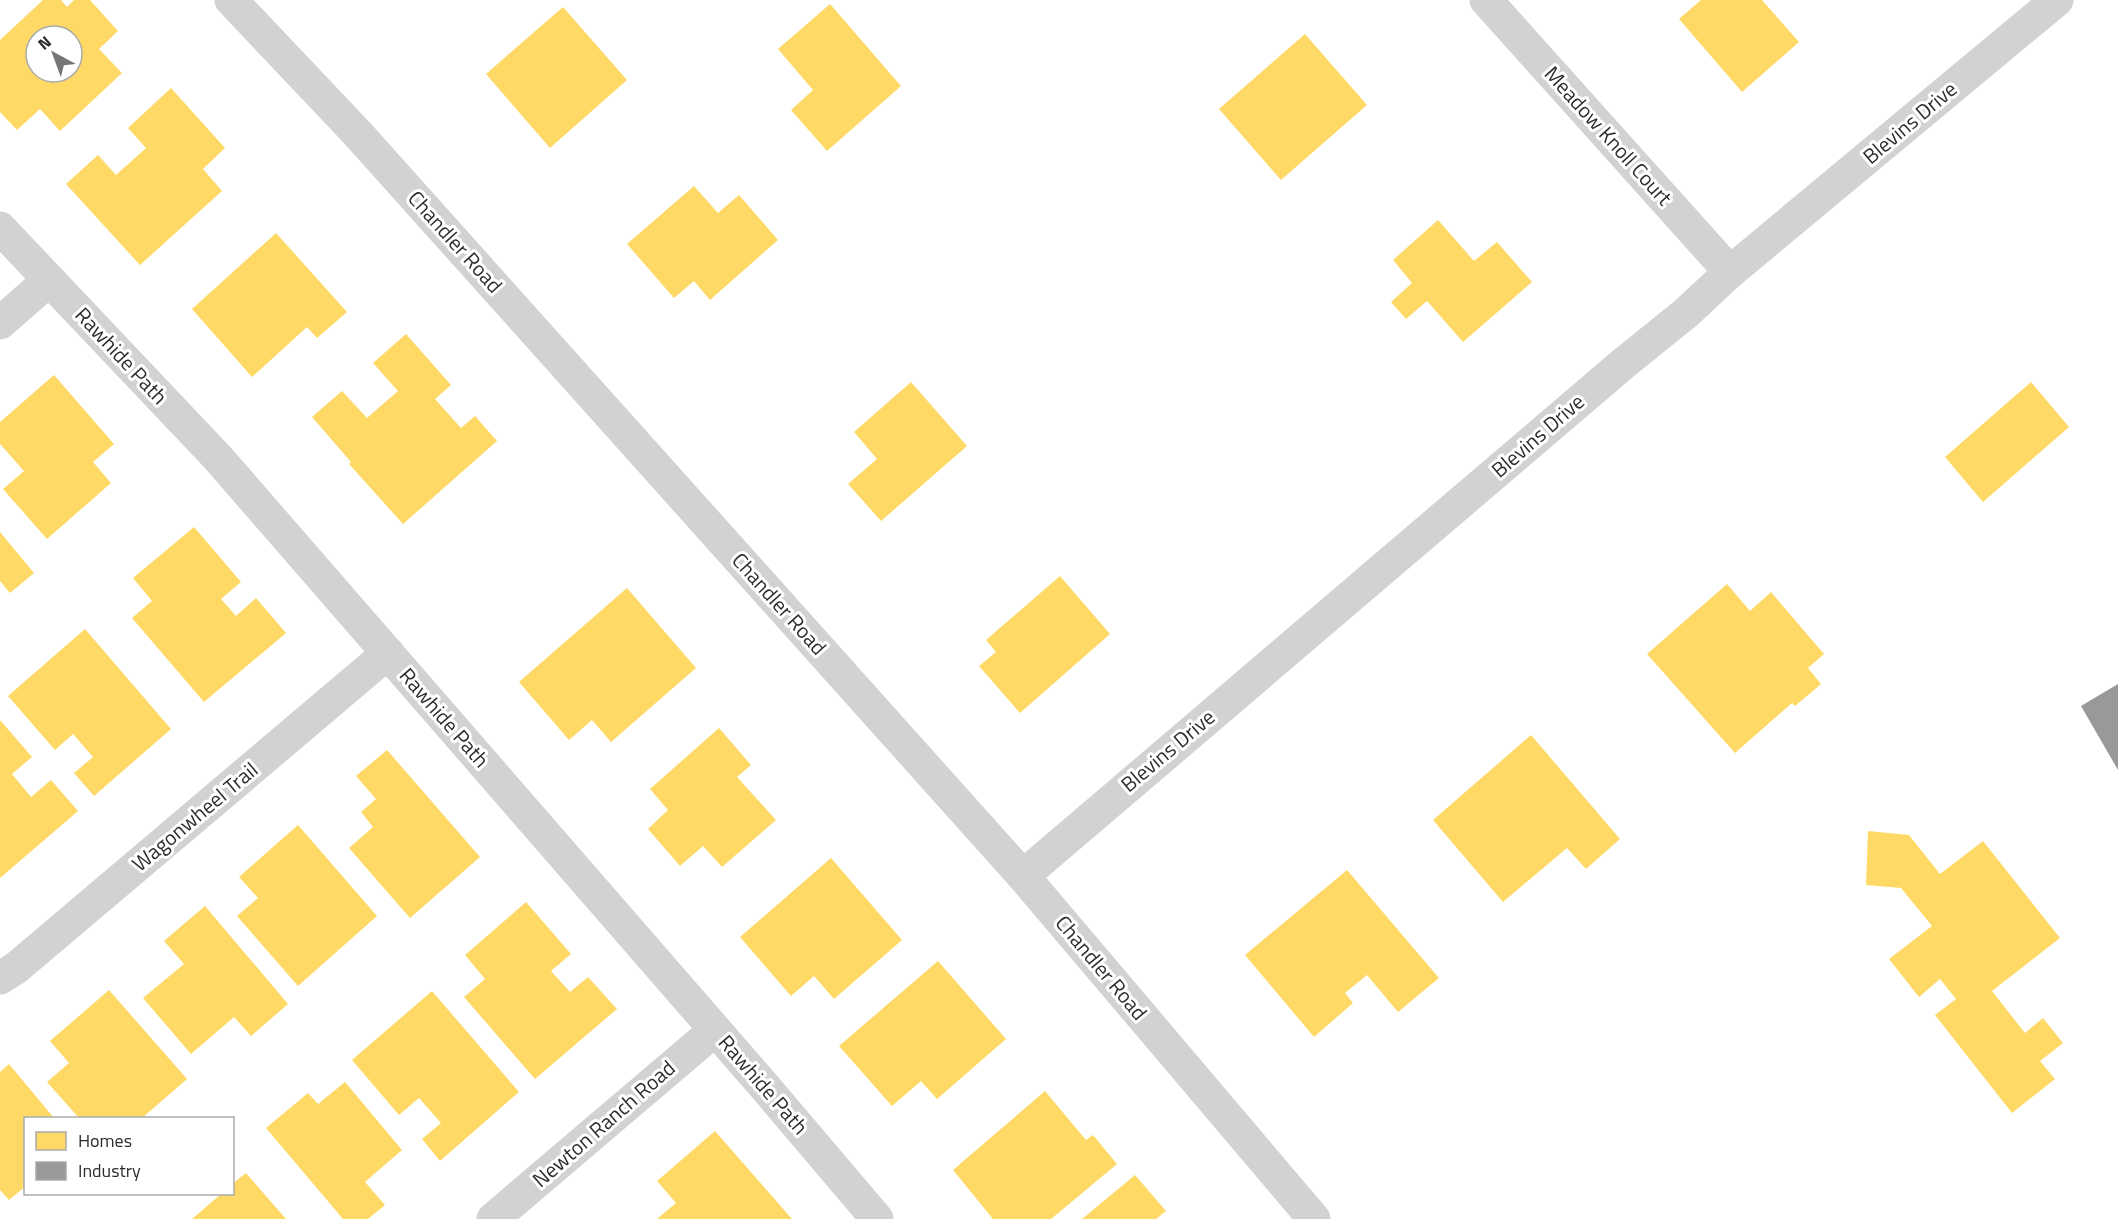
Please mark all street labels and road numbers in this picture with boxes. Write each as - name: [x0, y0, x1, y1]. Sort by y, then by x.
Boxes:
- street label: Meadow Knoll Court: [1537, 58, 1681, 213]
- street label: Blevins Drive: [1855, 73, 1964, 171]
- street label: Chandler Road: [401, 183, 511, 300]
- street label: Rawhide Path: [68, 299, 175, 411]
- street label: Blevins Drive: [1484, 386, 1591, 485]
- street label: Chandler Road: [725, 545, 835, 662]
- street label: Rawhide Path: [392, 660, 497, 774]
- street label: Blevins Drive: [1113, 701, 1222, 799]
- street label: Wagonwheel Trail: [124, 754, 265, 879]
- street label: Chandler Road: [1048, 908, 1155, 1027]
- street label: Rawhide Path: [711, 1027, 816, 1141]
- street label: Newton Ranch Road: [525, 1052, 682, 1194]

